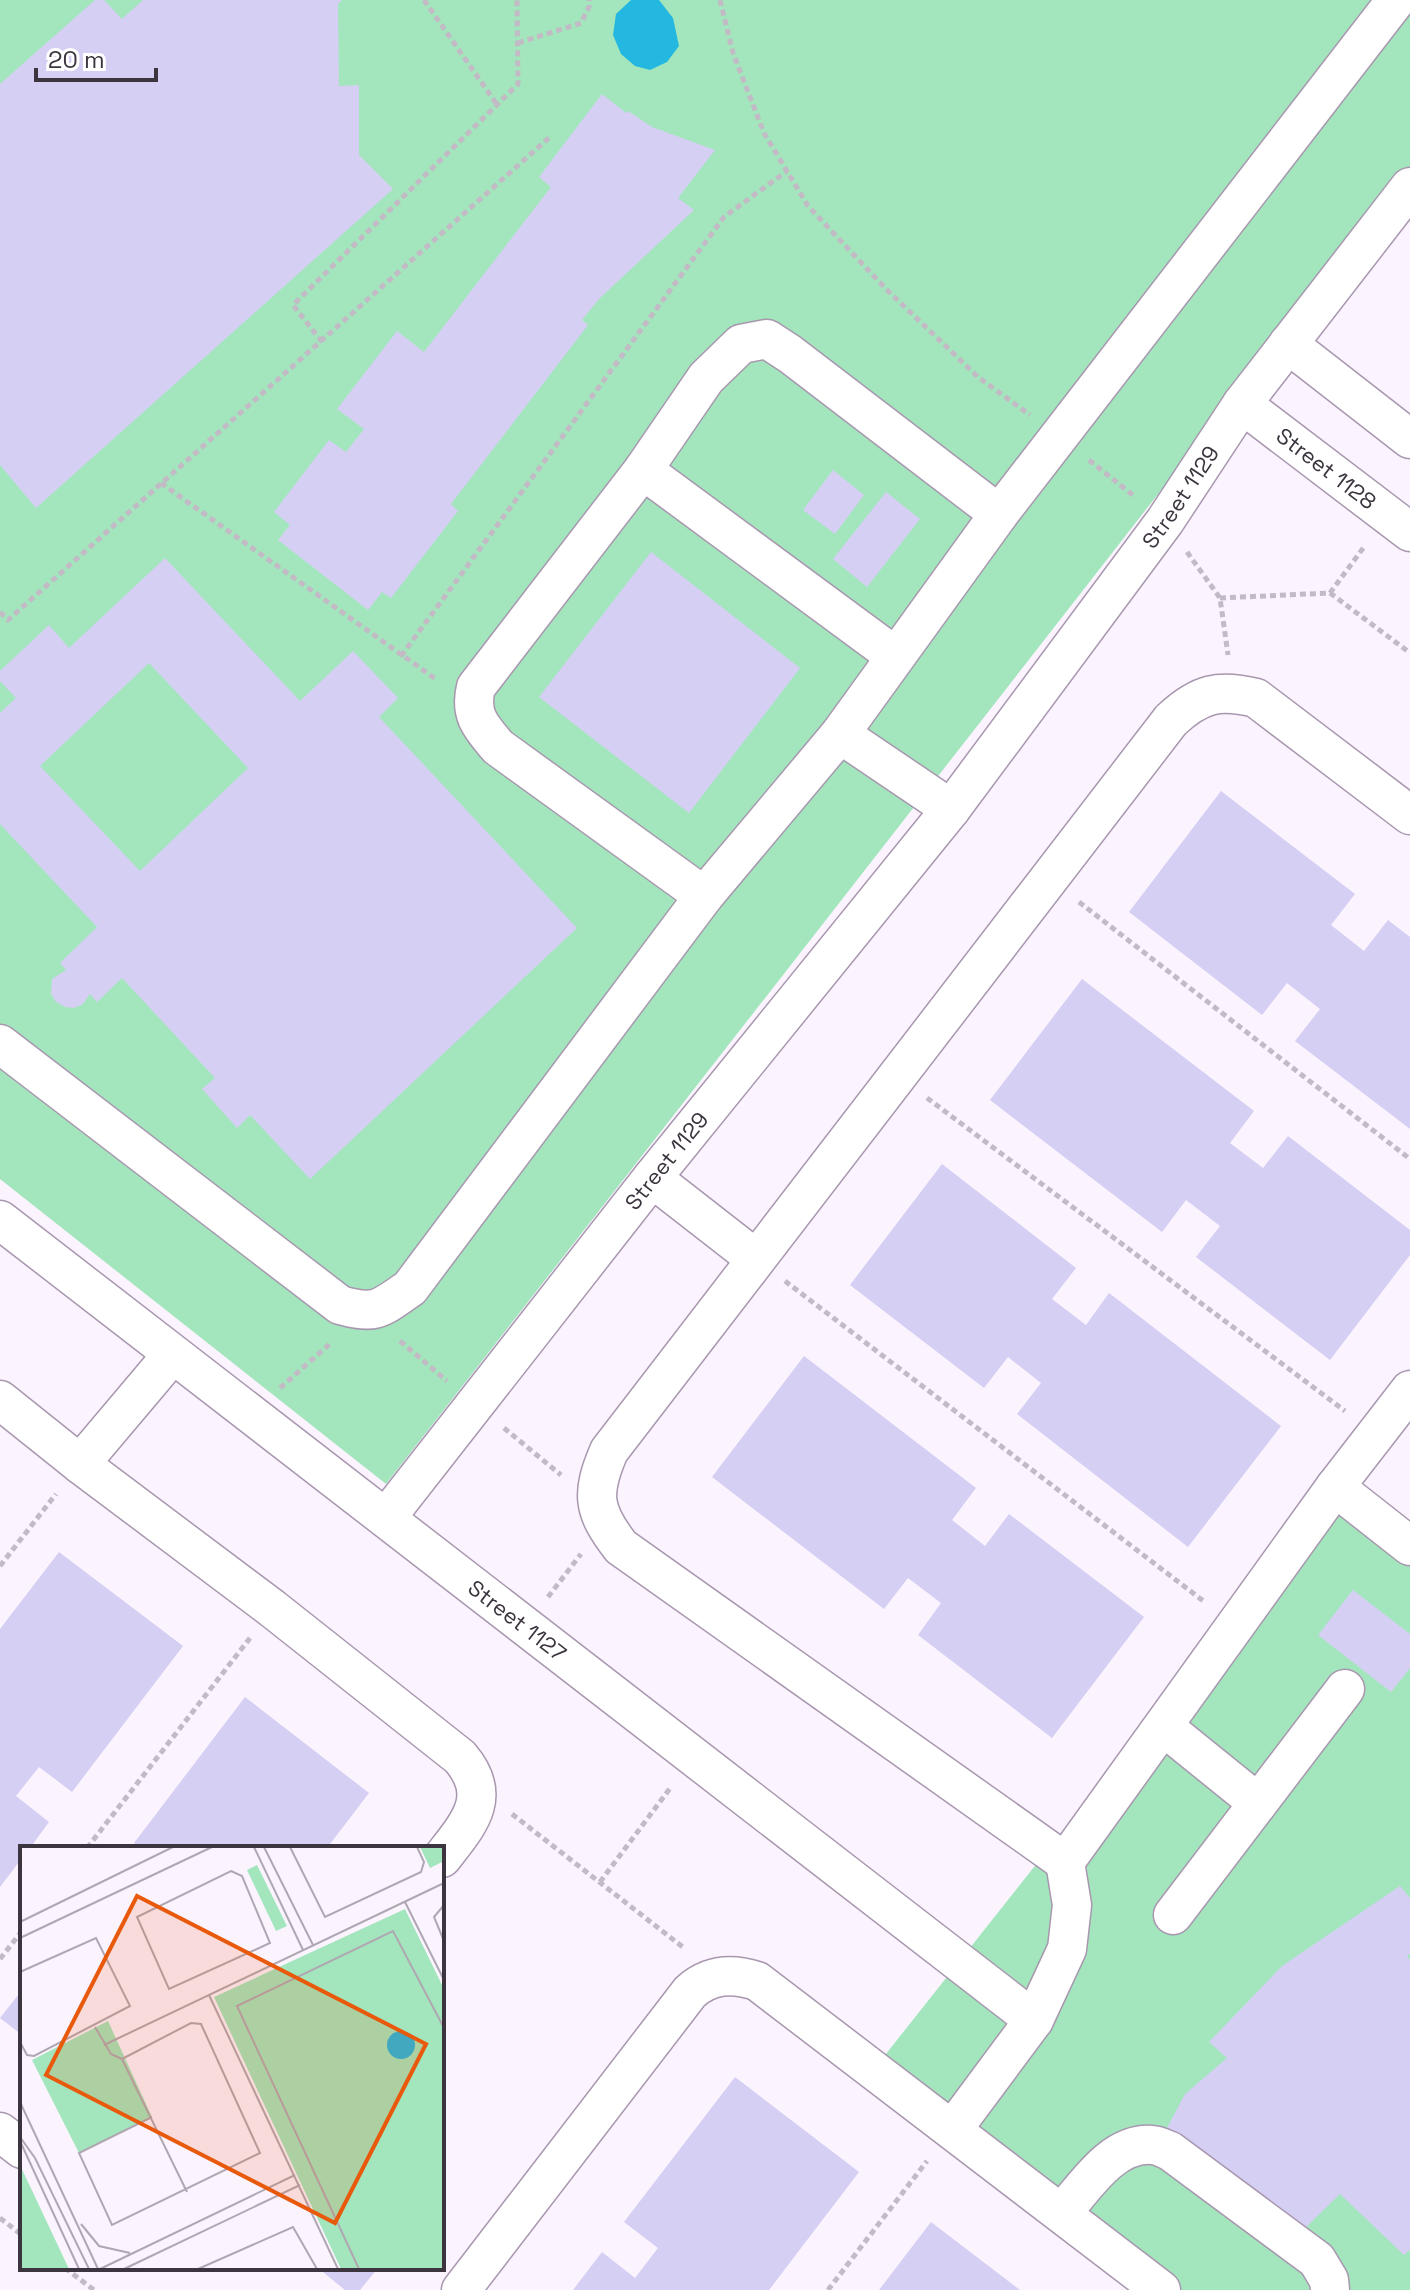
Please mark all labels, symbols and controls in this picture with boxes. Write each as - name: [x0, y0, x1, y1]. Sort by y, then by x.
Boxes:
- scale bar: [36, 32, 156, 82]
- text: 20 m: [48, 44, 105, 75]
- street label: Street 1128: [1271, 421, 1382, 515]
- street label: Street 1129: [1136, 440, 1225, 554]
- street label: Street 1129: [618, 1106, 714, 1216]
- street label: Street 1127: [462, 1573, 572, 1667]
- inset map: [20, 1846, 444, 2270]

